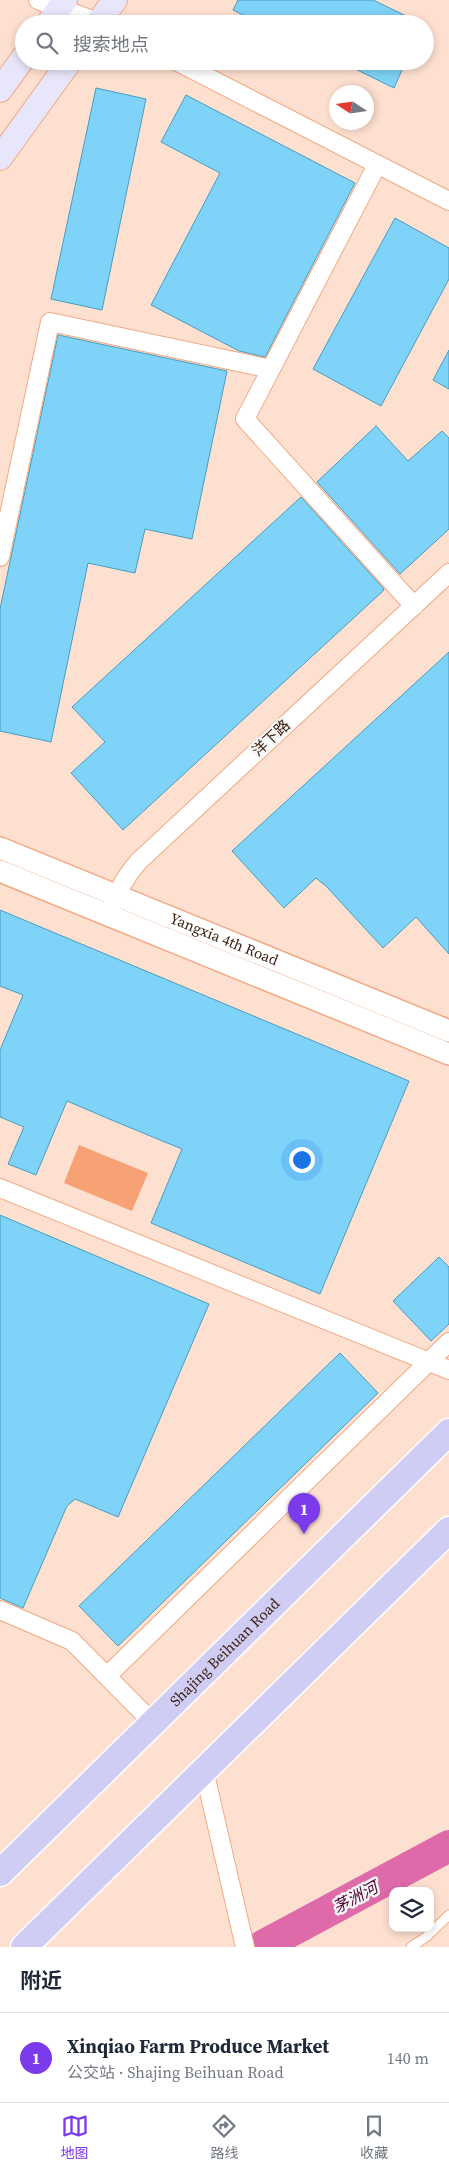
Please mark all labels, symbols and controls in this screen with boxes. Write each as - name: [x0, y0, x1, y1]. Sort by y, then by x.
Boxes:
- search box: [15, 15, 434, 70]
- icon: search: [33, 29, 61, 57]
- text: 搜索地点: [73, 31, 149, 57]
- north arrow: [329, 85, 374, 130]
- street label: 洋下路: [247, 715, 294, 761]
- street label: Yangxia 4th Road: [167, 907, 282, 971]
- your location: [289, 1147, 315, 1173]
- pin: 1: [288, 1493, 320, 1534]
- street label: Shajing Beihuan Road: [165, 1593, 284, 1711]
- water label: 茅洲河: [329, 1875, 384, 1918]
- map controls: [389, 1887, 434, 1932]
- button: layers: [389, 1887, 434, 1932]
- text: 附近: [20, 1966, 62, 1995]
- text: Xinqiao Farm Produce Market: [67, 2033, 329, 2059]
- text: 1: [32, 2047, 40, 2069]
- text: 140 m: [387, 2047, 429, 2069]
- text: 公交站 · Shajing Beihuan Road: [67, 2061, 284, 2083]
- tab: 地图: [61, 2112, 89, 2163]
- tab: 路线: [210, 2112, 238, 2163]
- tab: 收藏: [360, 2112, 388, 2163]

